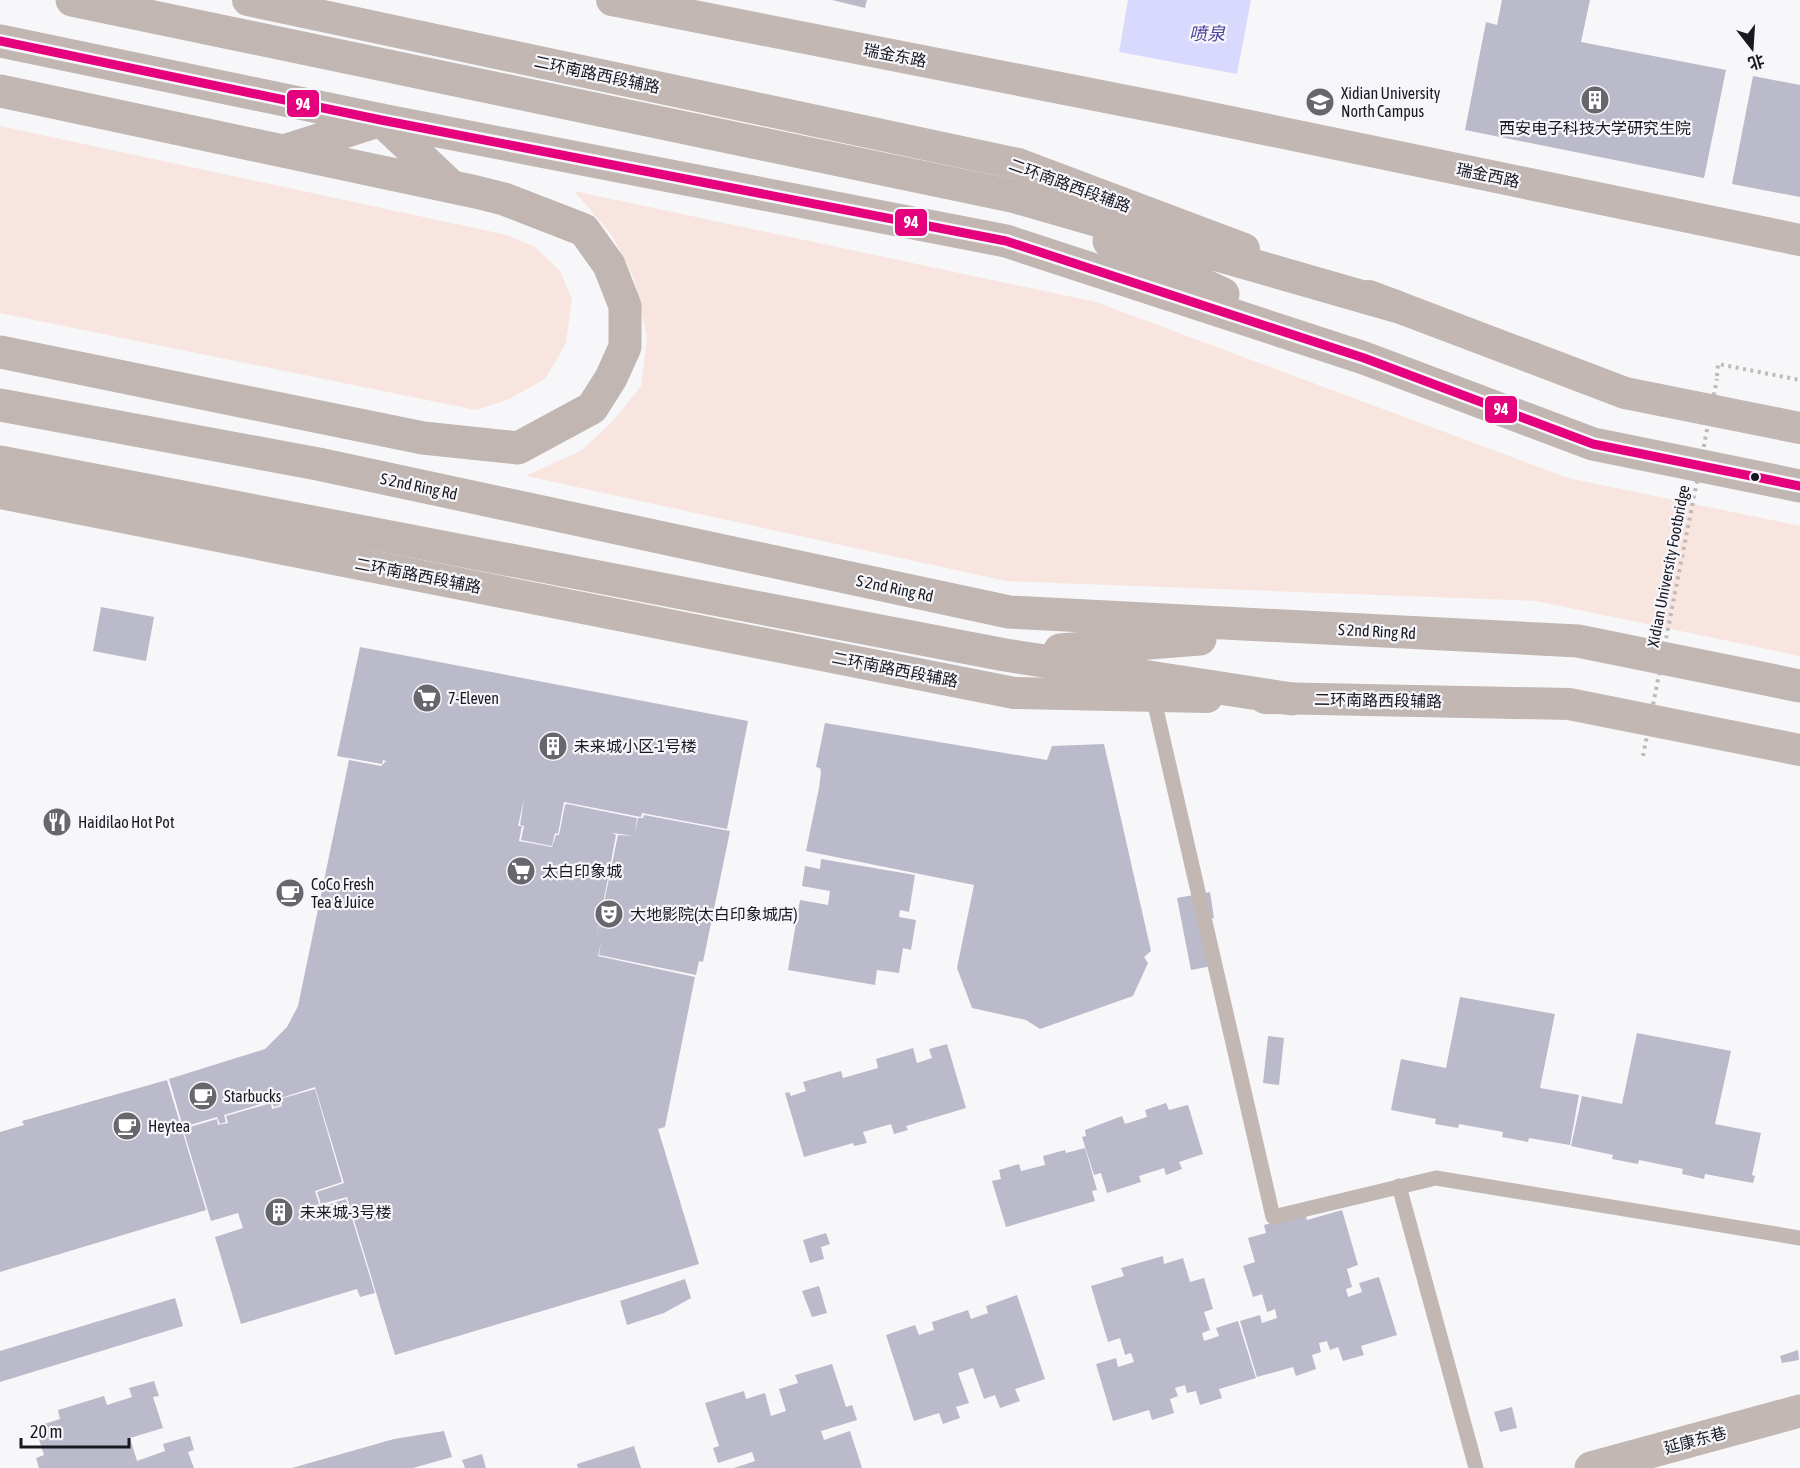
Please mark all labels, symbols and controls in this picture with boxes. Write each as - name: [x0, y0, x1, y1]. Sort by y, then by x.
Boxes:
- north arrow: [1722, 18, 1782, 78]
- water label: 喷泉: [1189, 23, 1226, 44]
- street label: 瑞金东路: [862, 40, 928, 70]
- text: 北: [1746, 51, 1767, 73]
- street label: 二环南路西段辅路: [533, 52, 661, 96]
- place label: Xidian University North Campus: [1341, 84, 1441, 121]
- building icon: 西安电子科技大学研究生院: [1579, 84, 1611, 116]
- school or university icon: Xidian University North Campus: [1304, 86, 1336, 118]
- line badge: 94: [286, 89, 320, 118]
- text: 94: [295, 95, 311, 113]
- place label: 西安电子科技大学研究生院: [1499, 119, 1691, 137]
- street label: 二环南路西段辅路: [1007, 155, 1133, 215]
- street label: 瑞金西路: [1455, 160, 1521, 190]
- line badge: 94: [894, 208, 928, 237]
- text: 94: [903, 213, 919, 231]
- line badge: 94: [1484, 395, 1518, 424]
- text: 94: [1493, 400, 1509, 418]
- street label: S 2nd Ring Rd: [379, 469, 459, 504]
- unlabelled marker: [1749, 471, 1761, 483]
- street label: Xidian University Footbridge: [1643, 483, 1694, 649]
- street label: 二环南路西段辅路: [353, 554, 483, 596]
- street label: S 2nd Ring Rd: [855, 571, 935, 606]
- street label: S 2nd Ring Rd: [1337, 620, 1416, 643]
- street label: 二环南路西段辅路: [830, 648, 960, 690]
- supermarket icon: 7-Eleven: [411, 682, 443, 714]
- place label: 7-Eleven: [448, 689, 499, 707]
- street label: 二环南路西段辅路: [1314, 690, 1442, 710]
- building icon: 未来城小区-1号楼: [537, 730, 569, 762]
- place label: 未来城小区-1号楼: [574, 737, 697, 755]
- restaurant icon: Haidilao Hot Pot: [41, 806, 73, 838]
- place label: Haidilao Hot Pot: [78, 813, 175, 831]
- supermarket icon: 太白印象城: [505, 855, 537, 887]
- place label: 太白印象城: [542, 862, 622, 880]
- place label: CoCo Fresh Tea & Juice: [311, 875, 374, 911]
- cafe icon: CoCo Fresh Tea & Juice: [274, 877, 306, 909]
- theatre icon: 大地影院(太白印象城店): [593, 898, 625, 930]
- place label: 大地影院(太白印象城店): [630, 905, 798, 924]
- cafe icon: Starbucks: [187, 1080, 219, 1112]
- place label: Starbucks: [224, 1087, 282, 1105]
- cafe icon: Heytea: [111, 1110, 143, 1142]
- place label: Heytea: [148, 1117, 190, 1136]
- building icon: 未来城-3号楼: [263, 1196, 295, 1228]
- place label: 未来城-3号楼: [300, 1203, 392, 1221]
- scale bar: [21, 1411, 129, 1449]
- text: 20 m: [30, 1421, 62, 1442]
- street label: 延康东巷: [1662, 1423, 1728, 1457]

